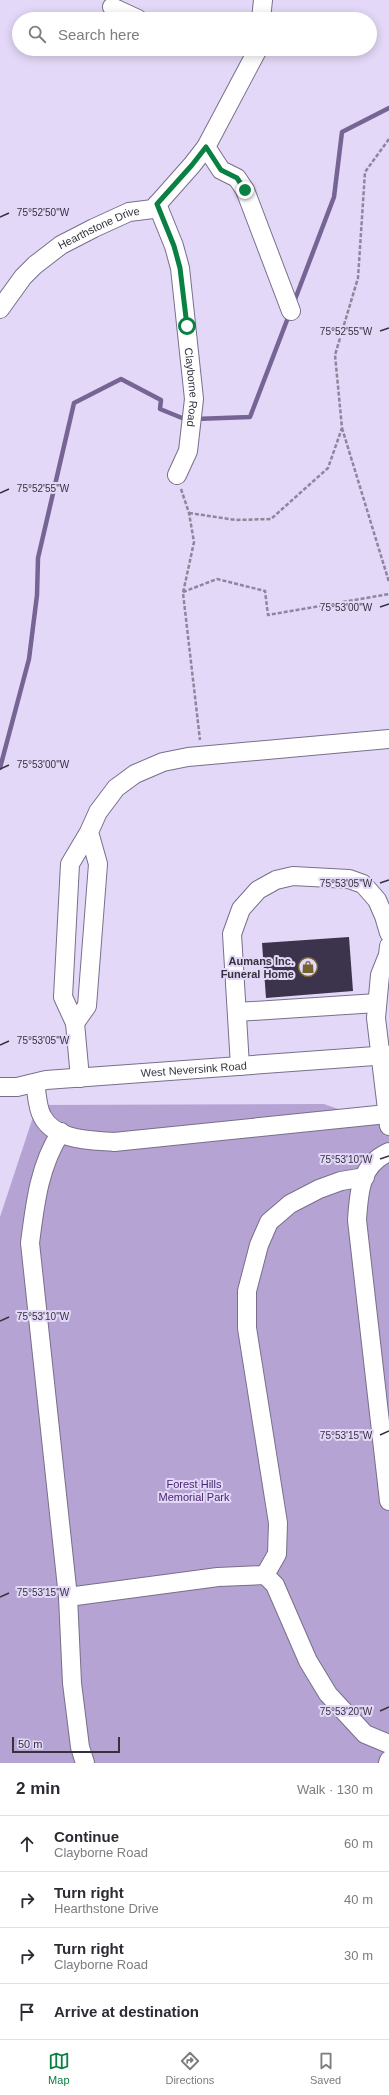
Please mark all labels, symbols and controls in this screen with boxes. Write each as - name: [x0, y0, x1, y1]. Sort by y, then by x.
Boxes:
- search box: [12, 12, 377, 56]
- icon: search: [26, 23, 48, 45]
- text: Search here: [58, 26, 140, 43]
- route end: [236, 181, 254, 199]
- street label: Hearthstone Drive: [56, 205, 140, 252]
- text: 75°52'50"W: [17, 207, 70, 218]
- route start: [178, 317, 196, 335]
- text: 75°52'55"W: [320, 326, 373, 337]
- street label: Clayborne Road: [183, 347, 200, 427]
- text: 75°52'55"W: [17, 483, 70, 494]
- text: 75°53'00"W: [320, 602, 373, 613]
- text: 75°53'00"W: [17, 759, 70, 770]
- text: 75°53'05"W: [320, 878, 373, 889]
- place label: Aumans Inc. Funeral Home: [221, 955, 294, 980]
- shop icon: Aumans Inc. Funeral Home: [297, 956, 319, 978]
- text: 75°53'05"W: [17, 1035, 70, 1046]
- street label: West Neversink Road: [140, 1059, 247, 1079]
- text: 75°53'10"W: [320, 1154, 373, 1165]
- text: 75°53'10"W: [17, 1311, 70, 1322]
- text: 75°53'15"W: [320, 1430, 373, 1441]
- park label: Forest Hills Memorial Park: [159, 1478, 230, 1503]
- text: 75°53'15"W: [17, 1587, 70, 1598]
- text: 75°53'20"W: [320, 1706, 373, 1717]
- scale bar: [12, 1735, 120, 1754]
- text: 50 m: [18, 1738, 42, 1750]
- text: 2 min: [16, 1779, 60, 1798]
- text: Walk · 130 m: [297, 1782, 373, 1797]
- text: Continue: [54, 1828, 119, 1845]
- icon: ahead: [16, 1833, 38, 1855]
- text: 60 m: [344, 1836, 373, 1851]
- text: Clayborne Road: [54, 1845, 148, 1860]
- text: Turn right: [54, 1884, 124, 1901]
- icon: right: [16, 1889, 38, 1911]
- text: 40 m: [344, 1892, 373, 1907]
- text: Hearthstone Drive: [54, 1901, 159, 1916]
- text: Turn right: [54, 1940, 124, 1957]
- icon: right: [16, 1945, 38, 1967]
- text: 30 m: [344, 1948, 373, 1963]
- text: Clayborne Road: [54, 1957, 148, 1972]
- icon: arrive: [16, 2001, 38, 2023]
- text: Arrive at destination: [54, 2003, 199, 2020]
- tab: Map: [48, 2050, 70, 2086]
- tab: Directions: [165, 2050, 214, 2086]
- tab: Saved: [310, 2050, 341, 2086]

